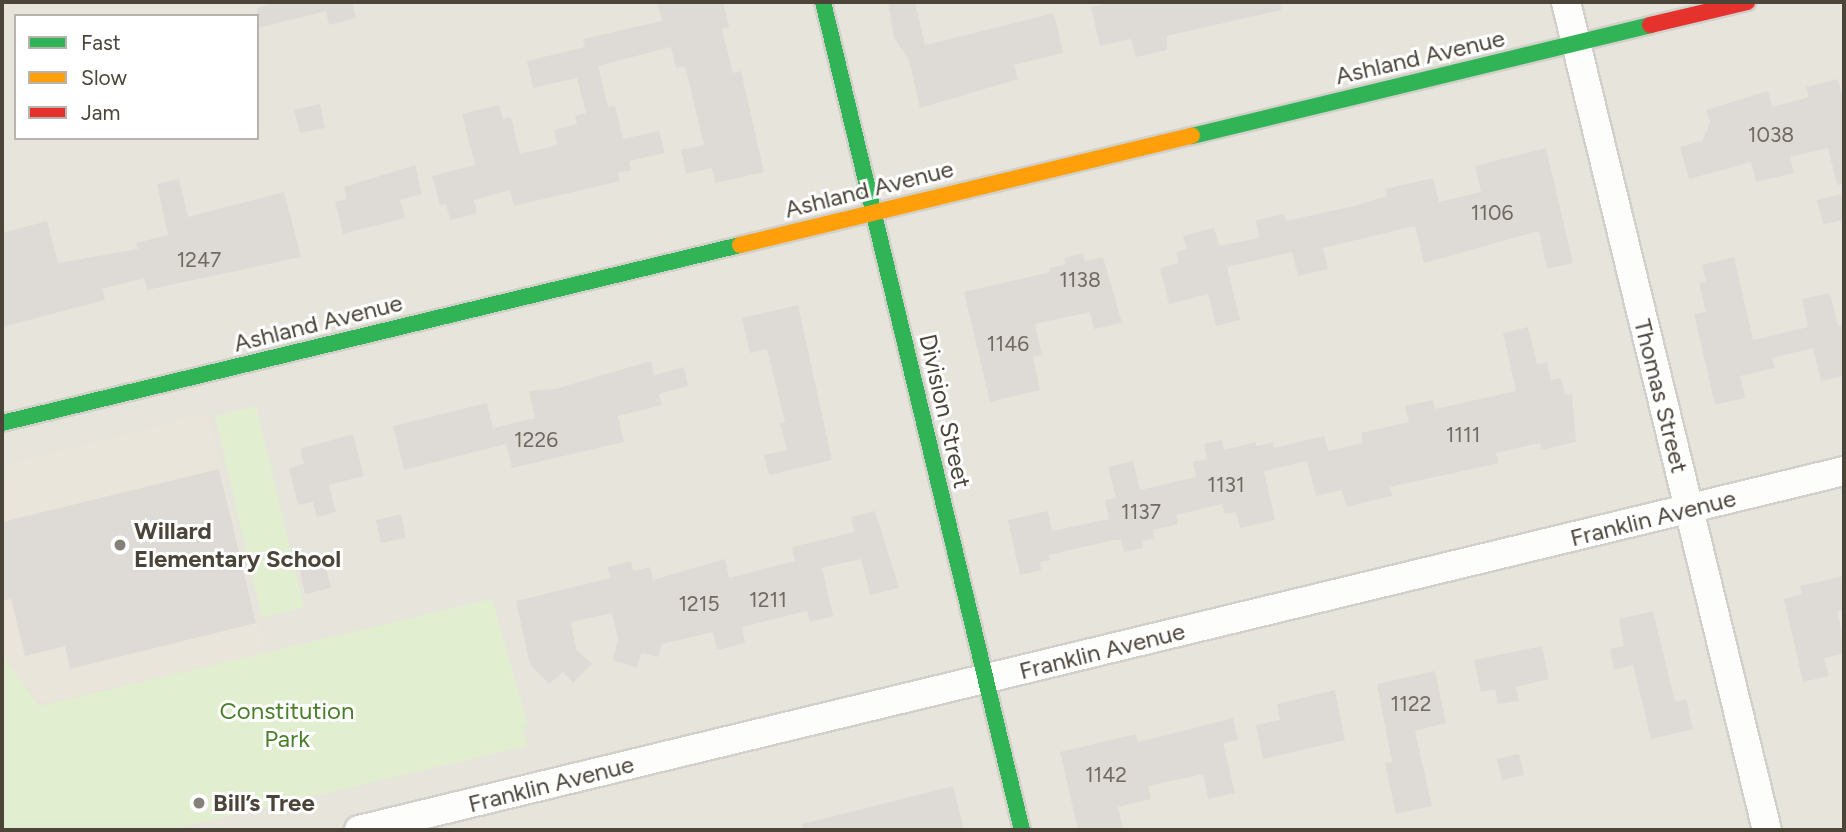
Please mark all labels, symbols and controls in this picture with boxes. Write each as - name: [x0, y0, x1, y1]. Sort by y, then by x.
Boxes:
- legend: [14, 14, 259, 140]
- street label: Ashland Avenue: [1333, 24, 1507, 90]
- text: Fast: [81, 30, 121, 55]
- text: Slow: [81, 65, 127, 90]
- text: Jam: [81, 100, 120, 125]
- house number: 1038: [1748, 122, 1794, 148]
- street label: Ashland Avenue: [782, 154, 956, 224]
- house number: 1106: [1471, 200, 1513, 226]
- house number: 1247: [177, 247, 221, 273]
- house number: 1138: [1059, 267, 1101, 293]
- street label: Ashland Avenue: [231, 288, 405, 358]
- street label: Thomas Street: [1628, 316, 1694, 476]
- street label: Division Street: [913, 331, 977, 491]
- house number: 1146: [987, 331, 1029, 357]
- house number: 1111: [1446, 422, 1480, 448]
- house number: 1226: [514, 427, 558, 453]
- house number: 1131: [1207, 472, 1245, 498]
- street label: Franklin Avenue: [1567, 484, 1739, 552]
- house number: 1137: [1121, 499, 1161, 525]
- place label: Willard Elementary School: [134, 517, 341, 573]
- marker: Willard Elementary School: [112, 537, 128, 553]
- house number: 1211: [749, 587, 787, 613]
- house number: 1215: [678, 591, 720, 617]
- street label: Franklin Avenue: [1016, 617, 1188, 685]
- house number: 1122: [1391, 691, 1431, 717]
- park label: Constitution Park: [220, 697, 354, 753]
- street label: Franklin Avenue: [465, 750, 637, 818]
- house number: 1142: [1085, 762, 1127, 788]
- place label: Bill’s Tree: [213, 789, 315, 817]
- marker: Bill’s Tree: [191, 795, 207, 811]

